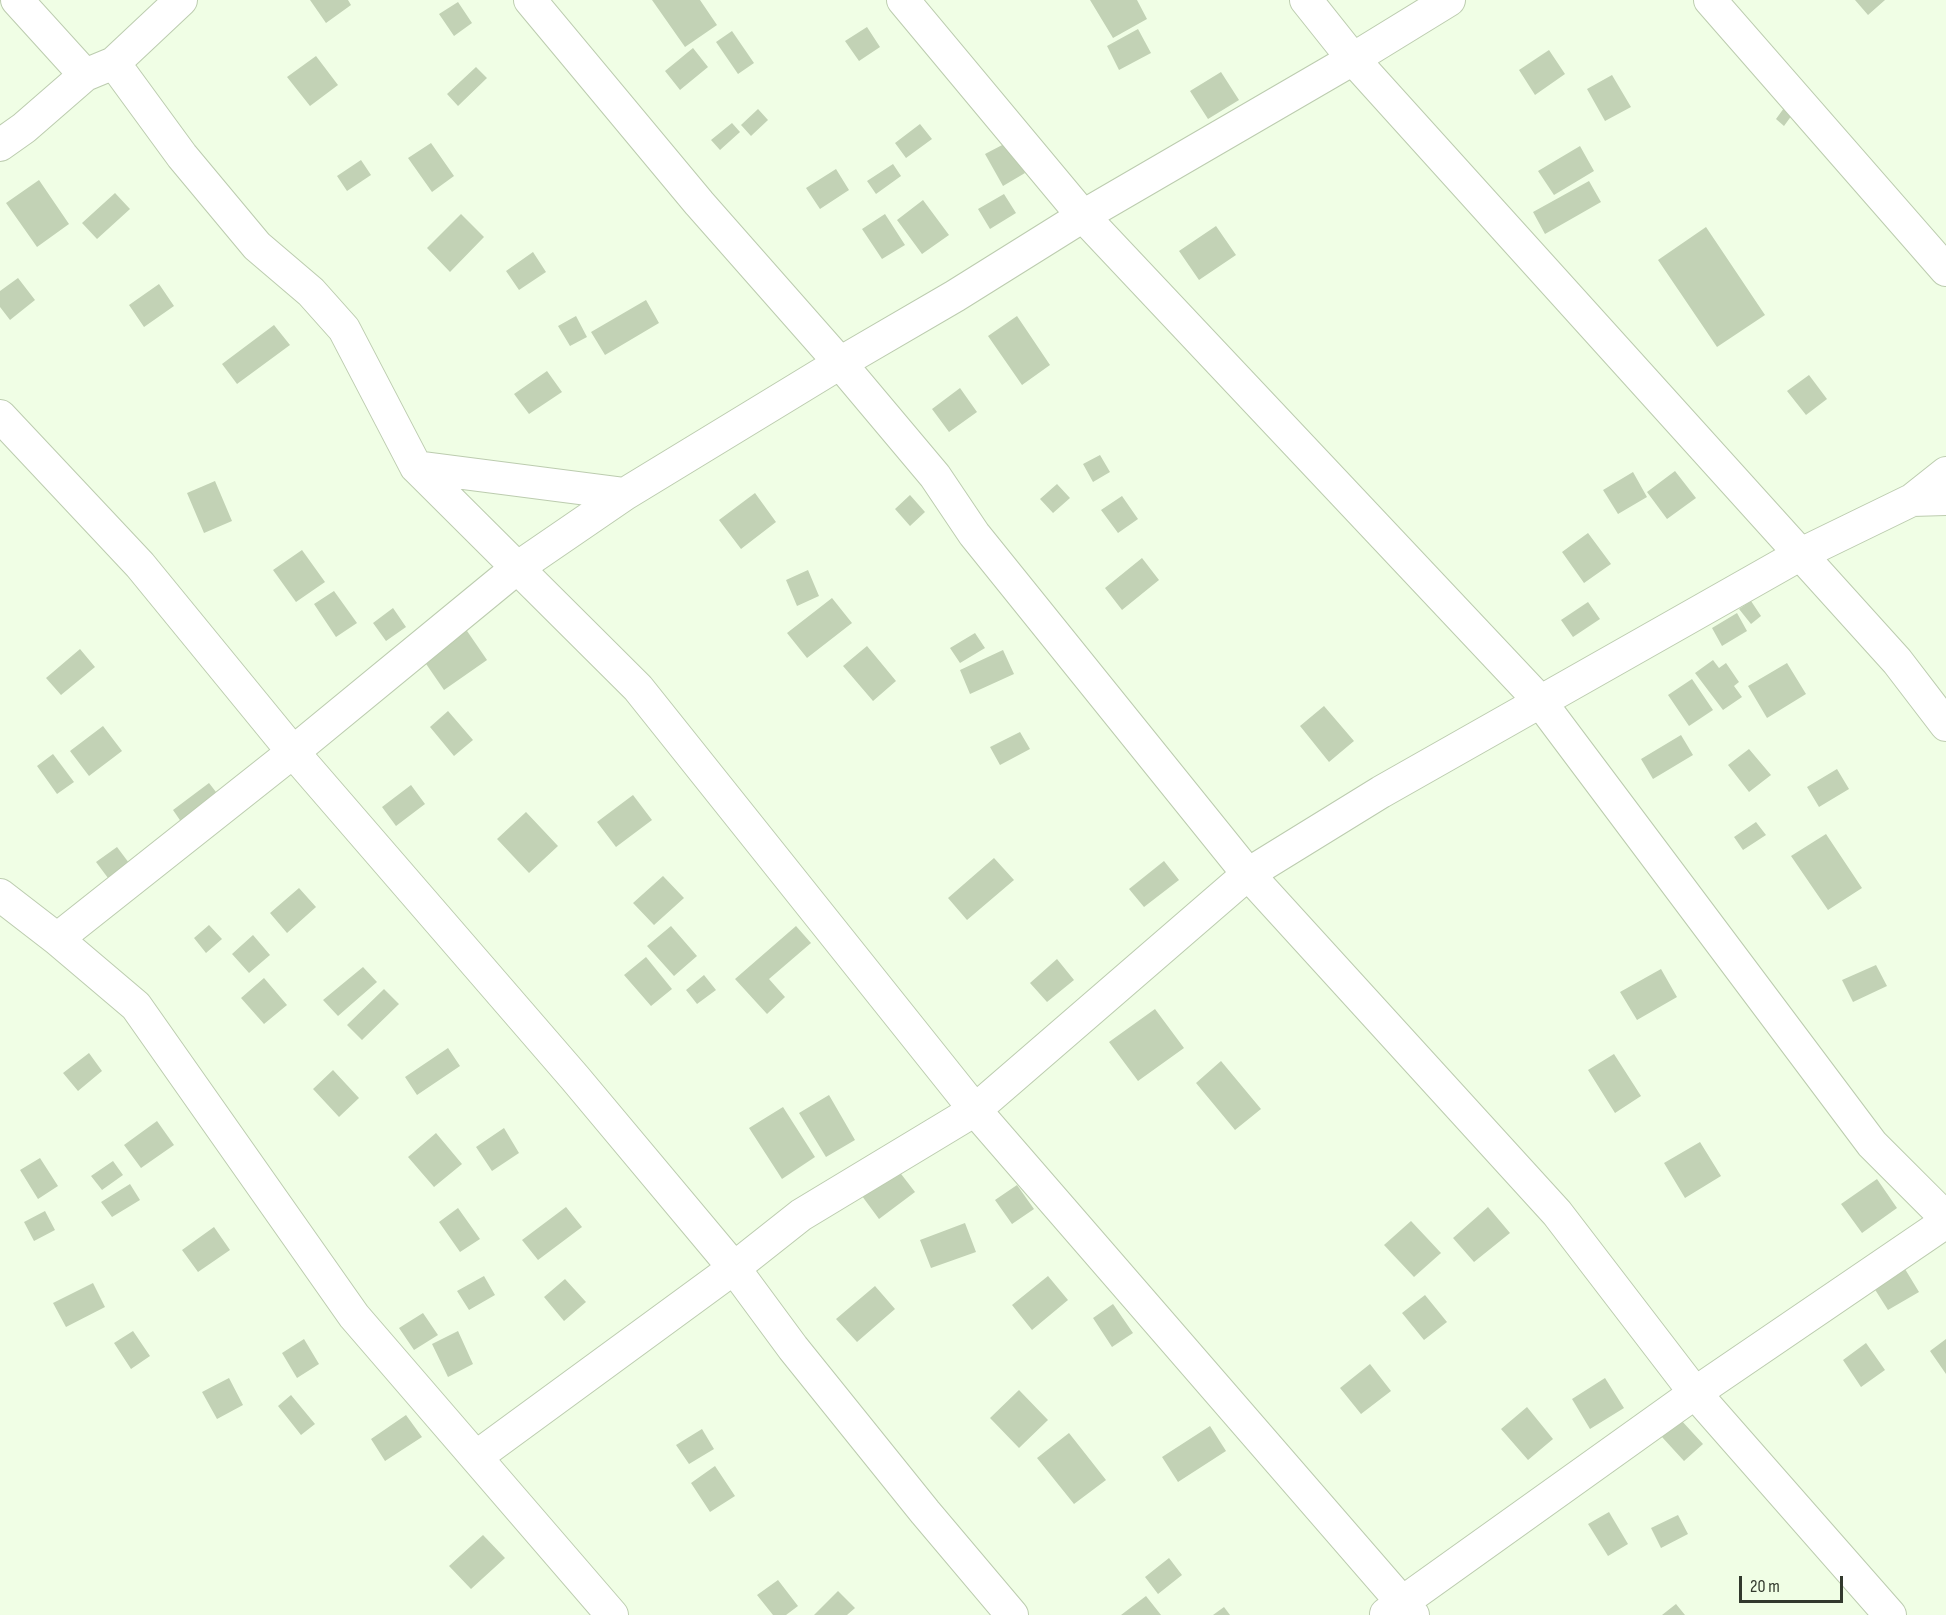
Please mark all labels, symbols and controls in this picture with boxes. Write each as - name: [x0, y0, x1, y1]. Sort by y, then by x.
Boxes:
- scale bar: [1742, 1564, 1846, 1602]
- text: 20 m: [1750, 1576, 1780, 1597]

